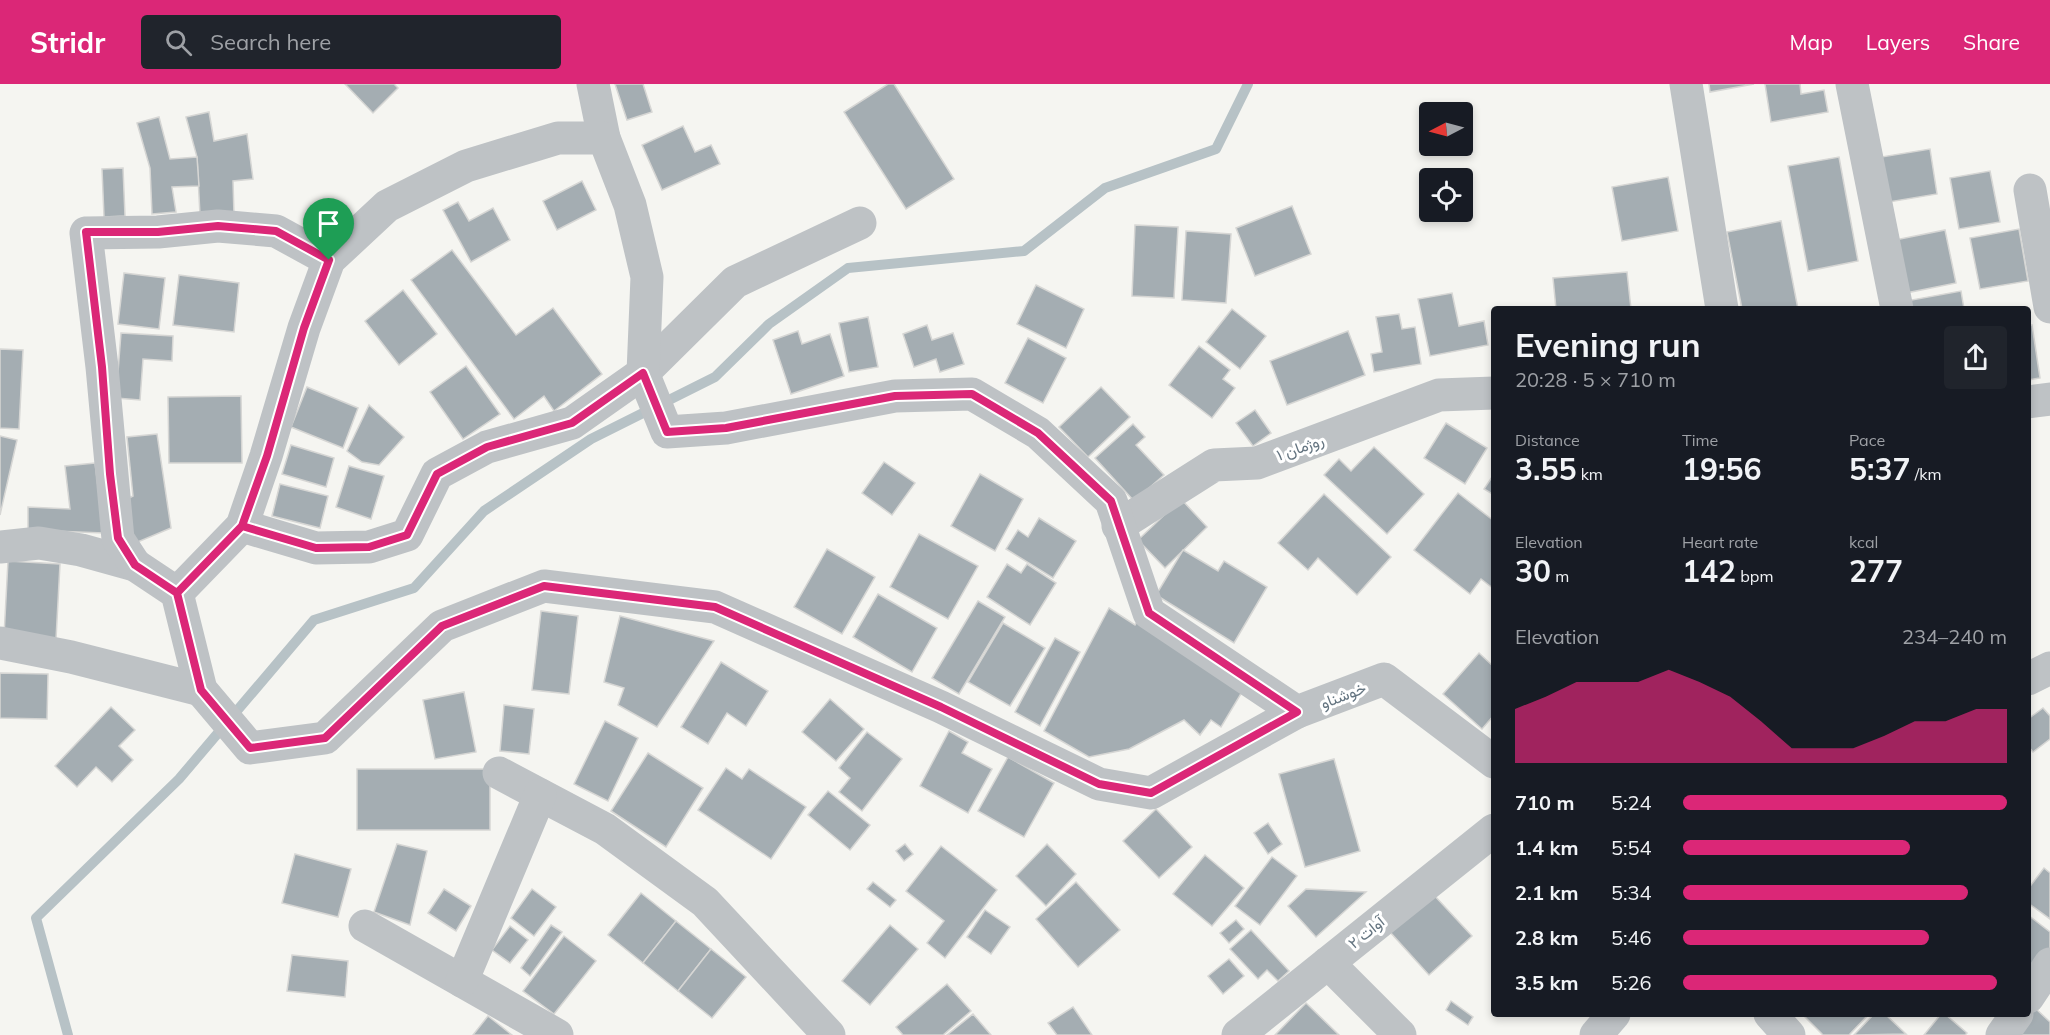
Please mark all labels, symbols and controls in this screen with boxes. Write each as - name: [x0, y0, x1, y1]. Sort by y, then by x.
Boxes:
- search box: [141, 15, 561, 69]
- text: Stridr: [30, 25, 105, 60]
- icon: search: [162, 26, 195, 59]
- text: Search here: [210, 28, 331, 56]
- text: Map: [1790, 29, 1833, 55]
- text: Layers: [1866, 29, 1930, 55]
- text: Share: [1963, 29, 2020, 55]
- north arrow: [1419, 102, 1473, 156]
- map controls: [1419, 102, 1473, 222]
- button: locate: [1419, 168, 1473, 222]
- pin: [303, 198, 354, 260]
- icon: arrive: [312, 207, 345, 240]
- text: Evening run: [1515, 324, 1701, 365]
- button: share: [1944, 326, 2007, 389]
- text: 20:28 · 5 × 710 m: [1515, 367, 1676, 392]
- street label: روژمان ۱: [1274, 429, 1327, 466]
- text: Distance: [1515, 430, 1580, 450]
- text: Time: [1682, 430, 1718, 450]
- text: Pace: [1849, 430, 1885, 450]
- text: 3.55: [1515, 450, 1576, 488]
- text: 19:56: [1682, 450, 1761, 488]
- text: 5:37: [1849, 450, 1910, 488]
- text: km: [1576, 464, 1603, 484]
- text: /km: [1910, 464, 1941, 484]
- text: Elevation: [1515, 532, 1583, 552]
- text: Heart rate: [1682, 532, 1758, 552]
- text: kcal: [1849, 532, 1878, 552]
- text: 30: [1515, 552, 1551, 590]
- text: 142: [1682, 552, 1736, 590]
- text: 277: [1849, 552, 1903, 590]
- text: m: [1551, 566, 1569, 586]
- text: bpm: [1736, 566, 1773, 586]
- text: Elevation: [1515, 624, 1600, 649]
- text: 234–240 m: [1902, 624, 2007, 649]
- street label: خوشناو: [1317, 677, 1369, 714]
- text: 710 m: [1515, 790, 1574, 815]
- text: 5:24: [1611, 790, 1652, 815]
- text: 1.4 km: [1515, 835, 1578, 860]
- text: 5:54: [1611, 835, 1652, 860]
- text: 2.1 km: [1515, 880, 1578, 905]
- text: 5:34: [1611, 880, 1652, 905]
- street label: آوات ۲: [1344, 910, 1390, 953]
- text: 2.8 km: [1515, 925, 1578, 950]
- text: 5:46: [1611, 925, 1652, 950]
- text: 3.5 km: [1515, 970, 1578, 995]
- text: 5:26: [1611, 970, 1652, 995]

